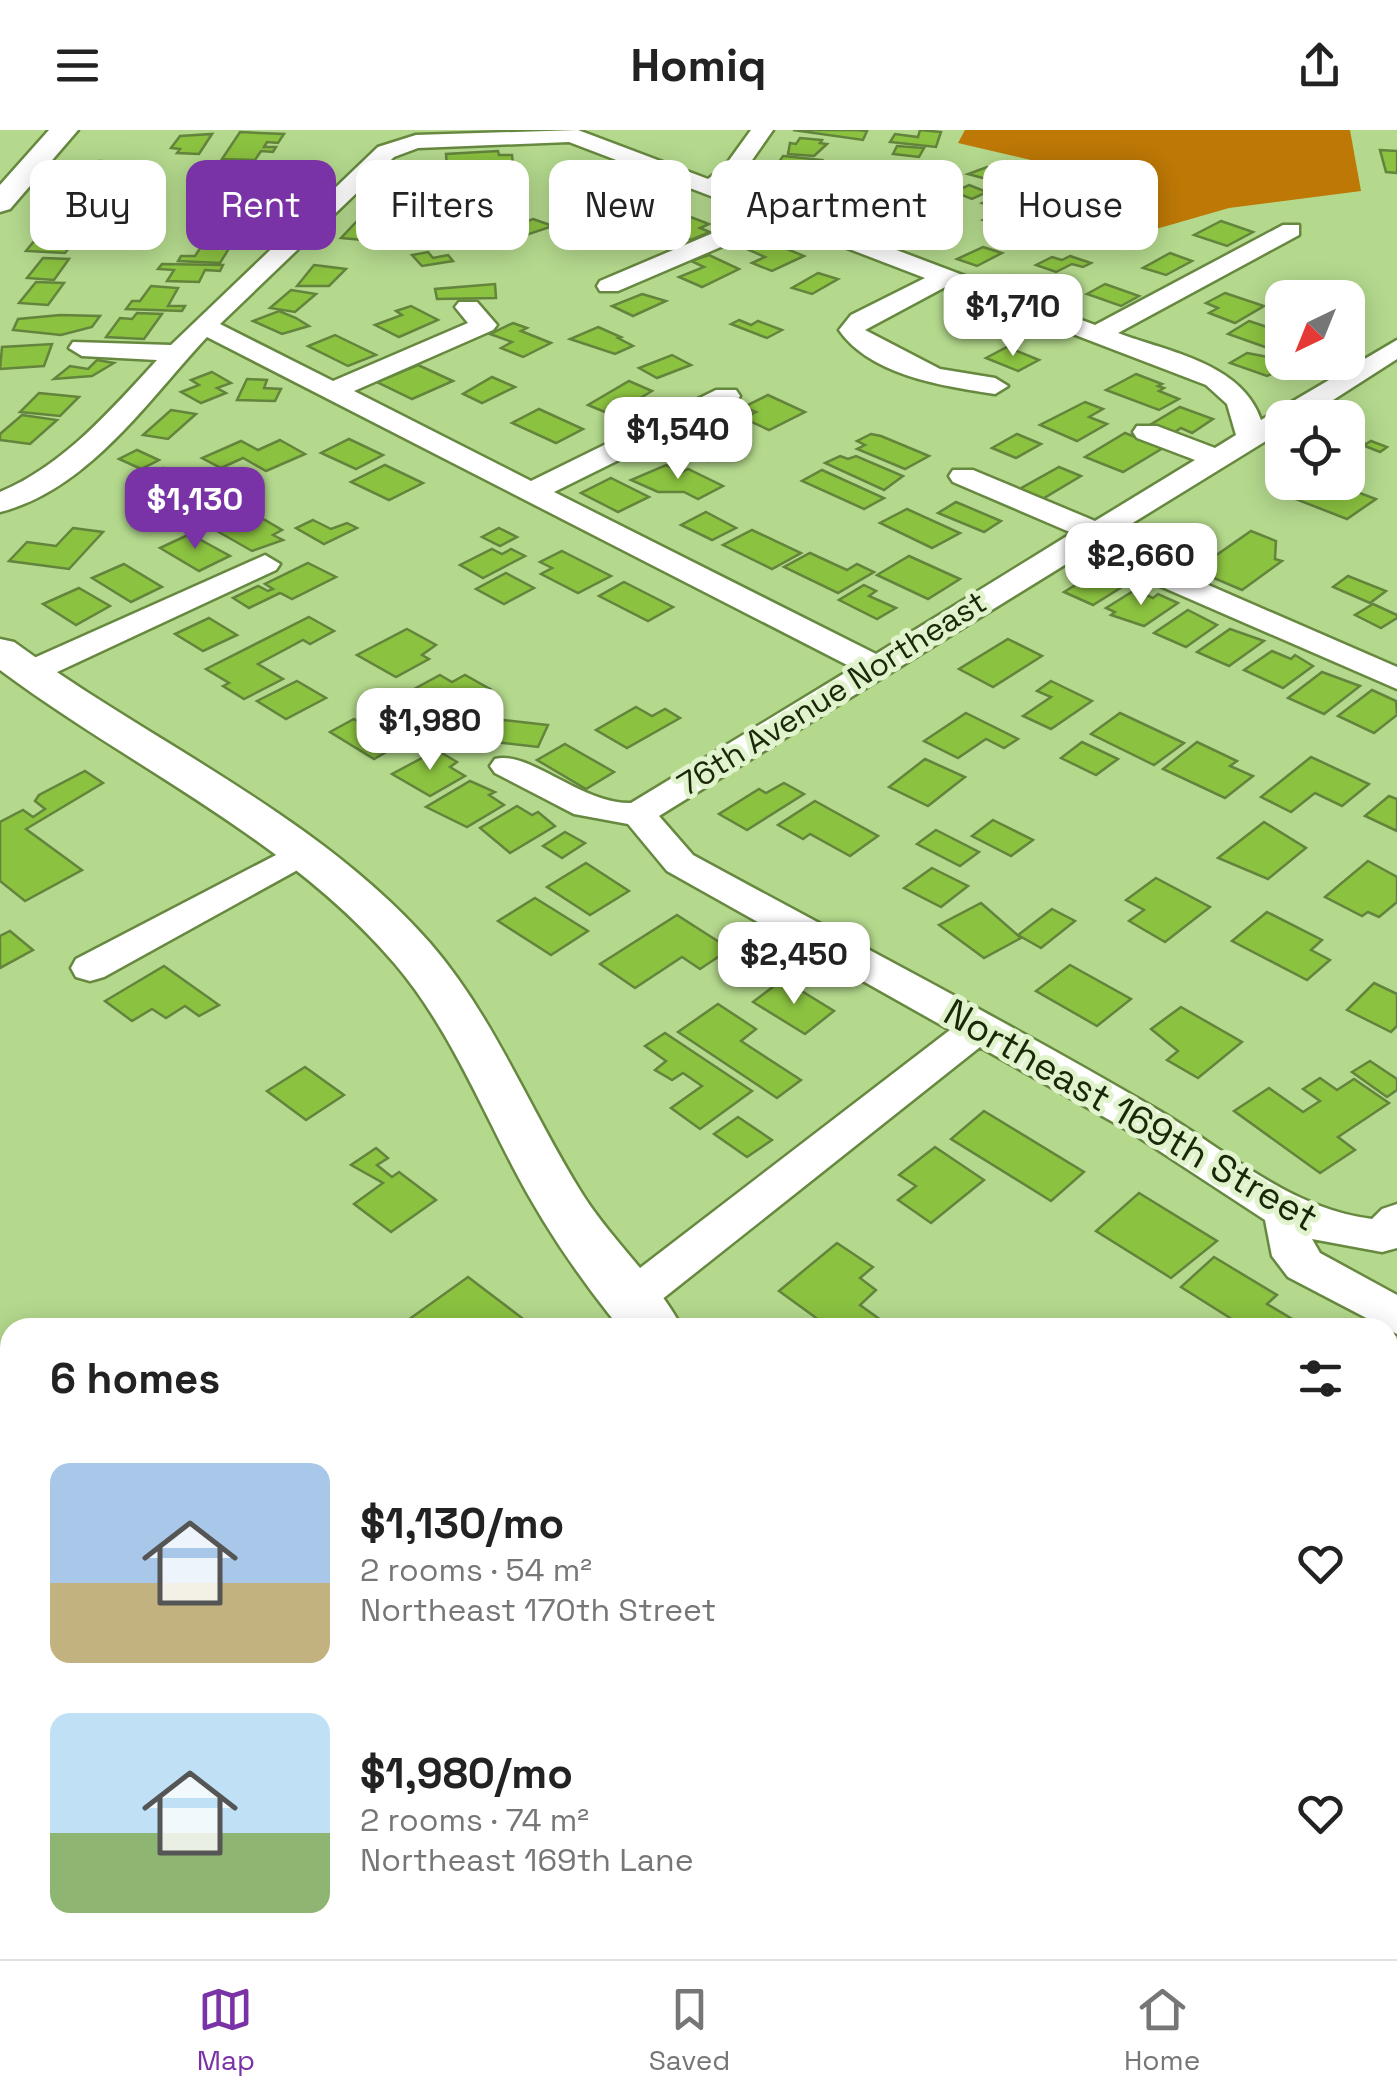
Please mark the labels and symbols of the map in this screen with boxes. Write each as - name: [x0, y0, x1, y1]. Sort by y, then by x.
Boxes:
- pin: $1,710: [932, 274, 1094, 359]
- north arrow: [1265, 280, 1365, 380]
- pin: $1,540: [597, 397, 759, 482]
- pin: $1,130: [114, 467, 276, 552]
- pin: $2,660: [1060, 523, 1222, 608]
- street label: 76th Avenue Northeast: [670, 582, 994, 804]
- pin: $1,980: [349, 688, 511, 773]
- pin: $2,450: [713, 922, 875, 1007]
- street label: Northeast 169th Street: [935, 988, 1327, 1242]

